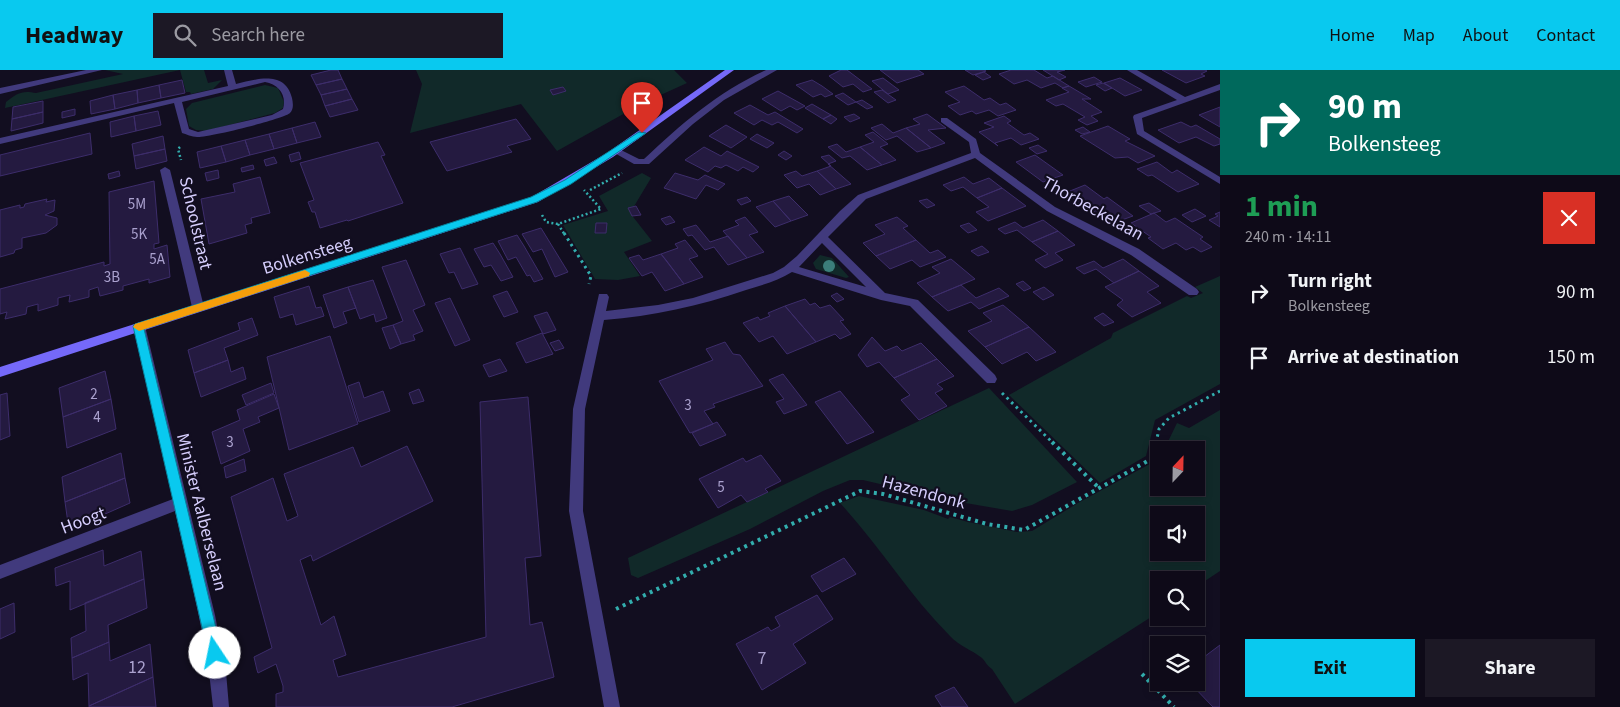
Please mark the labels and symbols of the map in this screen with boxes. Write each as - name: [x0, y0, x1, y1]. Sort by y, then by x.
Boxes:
- pin: [621, 82, 663, 133]
- street label: Thorbeckelaan: [1037, 170, 1148, 247]
- street label: Schoolstraat: [173, 174, 218, 272]
- house number: 5M: [128, 194, 146, 215]
- house number: 5K: [131, 224, 147, 245]
- street label: Bolkensteeg: [259, 230, 355, 281]
- house number: 5A: [149, 249, 166, 270]
- house number: 3B: [104, 267, 120, 288]
- house number: 2: [90, 384, 98, 405]
- house number: 3: [684, 395, 692, 416]
- house number: 4: [93, 407, 101, 428]
- street label: Minister Aalberselaan: [170, 431, 233, 594]
- house number: 3: [226, 432, 234, 453]
- north arrow: [1150, 441, 1205, 496]
- street label: Hazendonk: [879, 469, 969, 516]
- house number: 5: [717, 477, 725, 498]
- street label: Hoogt: [57, 500, 109, 540]
- position arrow: [188, 626, 240, 678]
- house number: 7: [758, 646, 767, 671]
- house number: 12: [128, 655, 146, 680]

